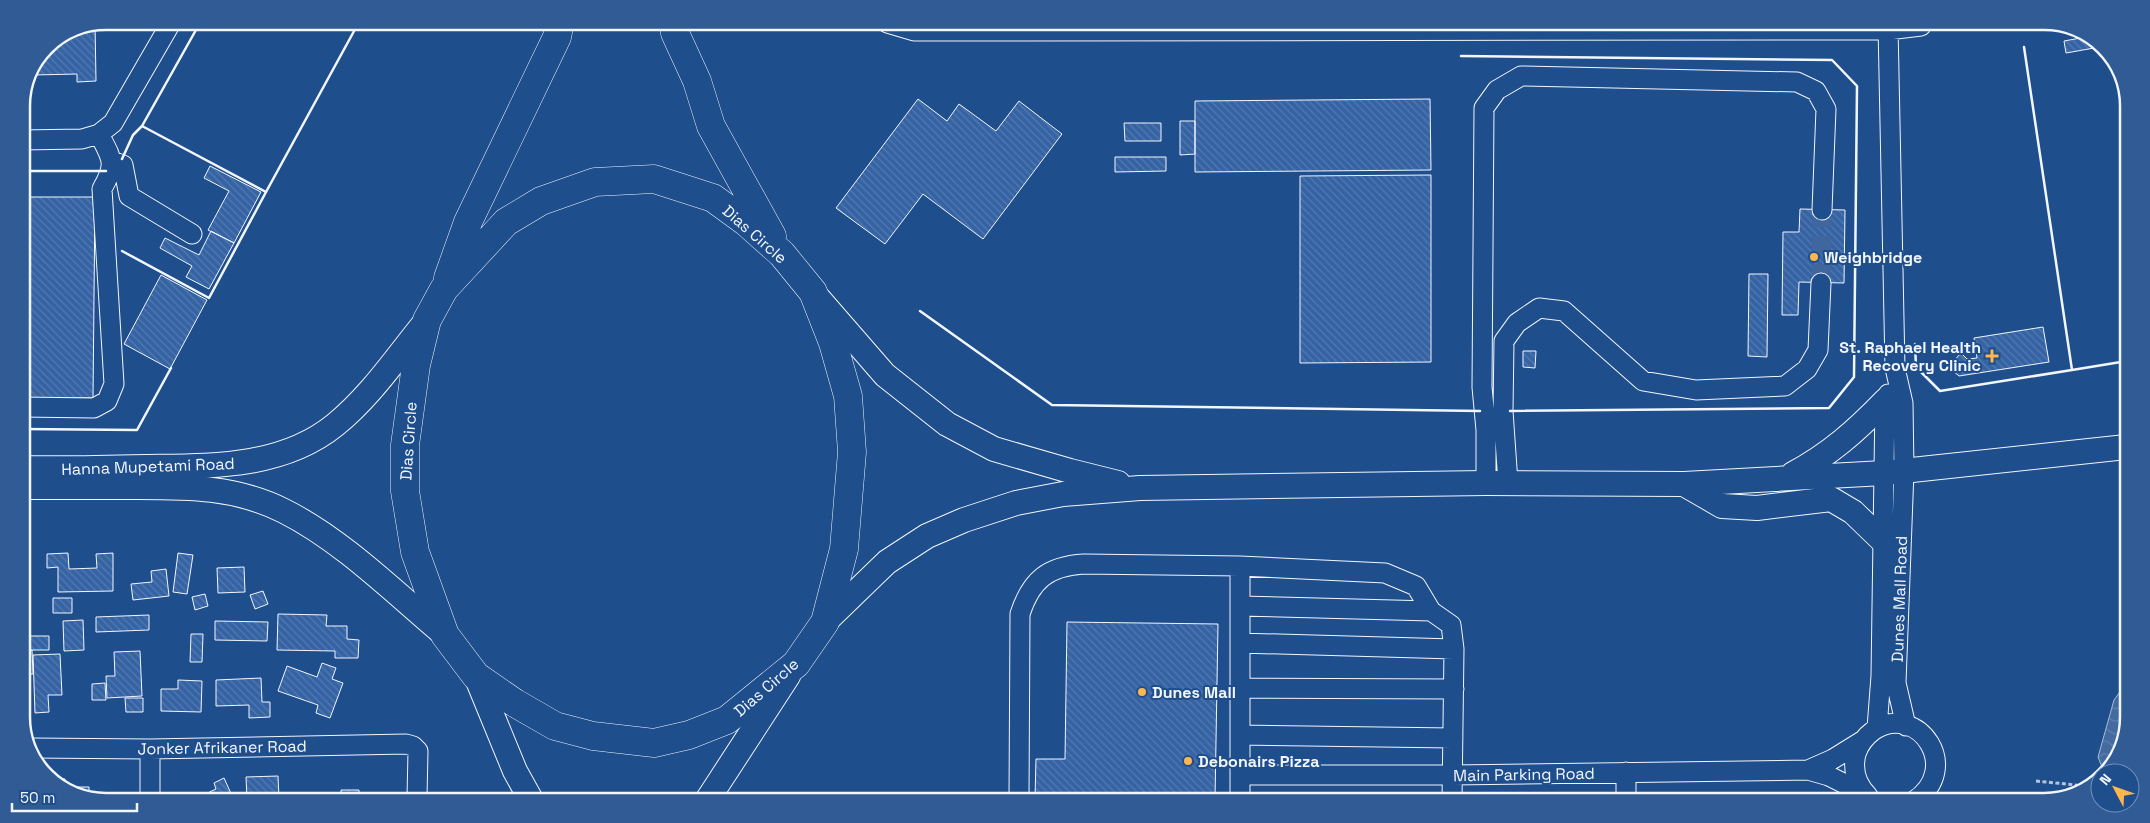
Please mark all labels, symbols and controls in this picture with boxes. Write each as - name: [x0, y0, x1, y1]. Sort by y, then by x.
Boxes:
- street label: Dias Circle: [718, 201, 791, 268]
- place label: Weighbridge: [1824, 247, 1922, 268]
- marker: Weighbridge: [1808, 251, 1820, 263]
- place label: St. Raphael Health Recovery Clinic: [1839, 337, 1981, 376]
- marker: St. Raphael Health Recovery Clinic: [1985, 349, 1999, 363]
- street label: Dias Circle: [395, 401, 422, 481]
- street label: Hanna Mupetami Road: [61, 453, 235, 480]
- street label: Dunes Mall Road: [1887, 535, 1912, 663]
- street label: Dias Circle: [730, 654, 803, 721]
- place label: Dunes Mall: [1152, 682, 1236, 703]
- marker: Dunes Mall: [1136, 686, 1148, 698]
- street label: Jonker Afrikaner Road: [137, 736, 307, 759]
- place label: Debonairs Pizza: [1198, 751, 1320, 772]
- marker: Debonairs Pizza: [1182, 755, 1194, 767]
- street label: Main Parking Road: [1453, 763, 1595, 786]
- north arrow: [2090, 763, 2140, 813]
- text: N: [2095, 770, 2115, 789]
- scale bar: [12, 780, 138, 812]
- text: 50 m: [20, 788, 55, 807]

